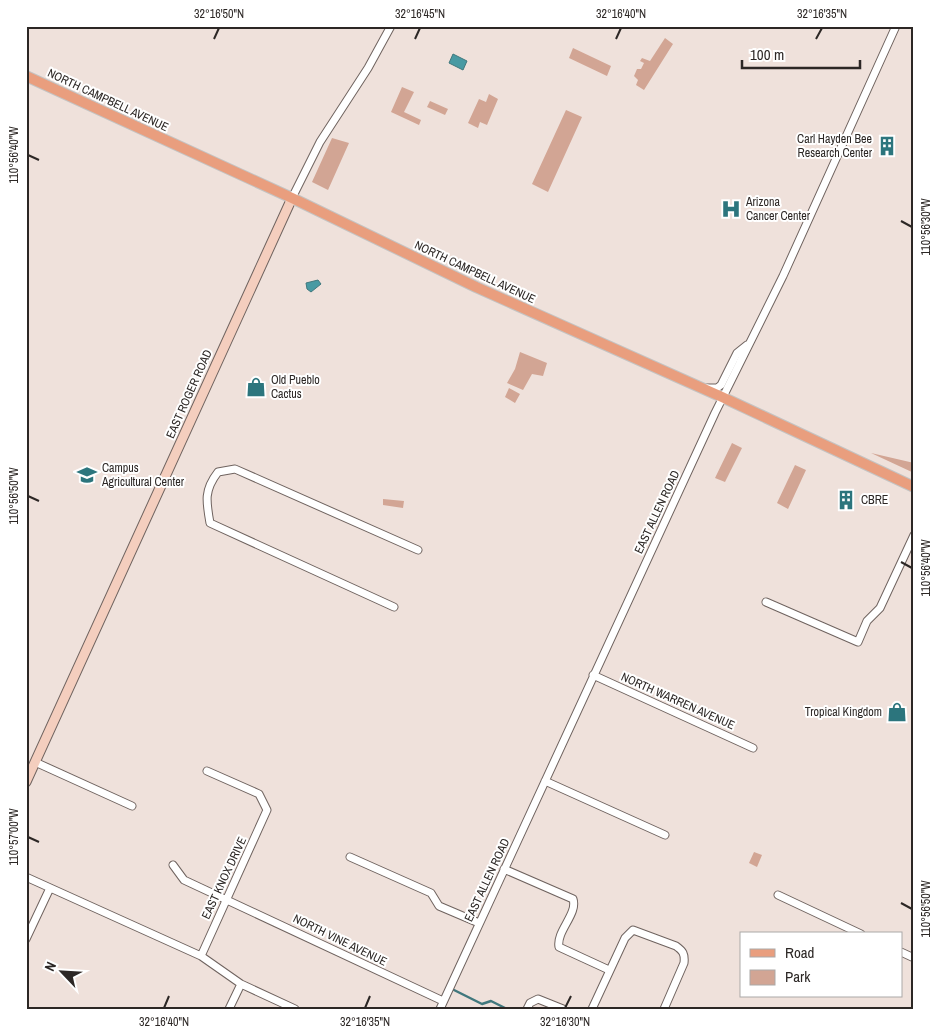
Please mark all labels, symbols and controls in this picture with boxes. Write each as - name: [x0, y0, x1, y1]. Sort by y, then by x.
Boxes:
- text: 32°16'50"N: [194, 6, 244, 22]
- text: 32°16'45"N: [395, 6, 445, 22]
- text: 32°16'40"N: [596, 6, 646, 22]
- text: 32°16'35"N: [797, 6, 847, 22]
- scale bar: [742, 38, 860, 70]
- text: 100 m: [750, 44, 784, 65]
- street label: NORTH CAMPBELL AVENUE: [45, 65, 171, 135]
- text: 110°56'40"W: [6, 126, 22, 184]
- place label: Carl Hayden Bee Research Center: [797, 131, 873, 161]
- building icon: Carl Hayden Bee Research Center: [876, 135, 898, 157]
- place label: Arizona Cancer Center: [745, 194, 811, 224]
- hospital icon: Arizona Cancer Center: [720, 198, 742, 220]
- text: 110°56'30"W: [918, 198, 934, 256]
- street label: NORTH CAMPBELL AVENUE: [412, 237, 538, 307]
- street label: EAST ROGER ROAD: [162, 347, 216, 441]
- place label: Old Pueblo Cactus: [271, 372, 320, 402]
- shop icon: Old Pueblo Cactus: [245, 376, 267, 398]
- place label: Campus Agricultural Center: [101, 460, 185, 490]
- school or university icon: Campus Agricultural Center: [76, 464, 98, 486]
- text: 110°56'50"W: [6, 467, 22, 525]
- street label: EAST ALLEN ROAD: [631, 468, 683, 556]
- building icon: CBRE: [835, 489, 857, 511]
- place label: CBRE: [861, 492, 888, 508]
- text: 110°56'40"W: [918, 539, 934, 597]
- street label: NORTH WARREN AVENUE: [619, 669, 737, 733]
- shop icon: Tropical Kingdom: [886, 701, 908, 723]
- place label: Tropical Kingdom: [805, 704, 882, 720]
- text: 110°57'00"W: [6, 808, 22, 866]
- street label: EAST KNOX DRIVE: [198, 834, 250, 922]
- street label: EAST ALLEN ROAD: [461, 836, 513, 924]
- text: 110°56'50"W: [918, 880, 934, 938]
- street label: NORTH VINE AVENUE: [290, 910, 390, 970]
- legend: [740, 932, 902, 998]
- text: Road: [785, 942, 814, 963]
- north arrow: [38, 948, 88, 998]
- text: N: [40, 959, 60, 974]
- text: Park: [785, 966, 811, 987]
- text: 32°16'40"N: [139, 1014, 189, 1030]
- text: 32°16'35"N: [340, 1014, 390, 1030]
- text: 32°16'30"N: [540, 1014, 590, 1030]

